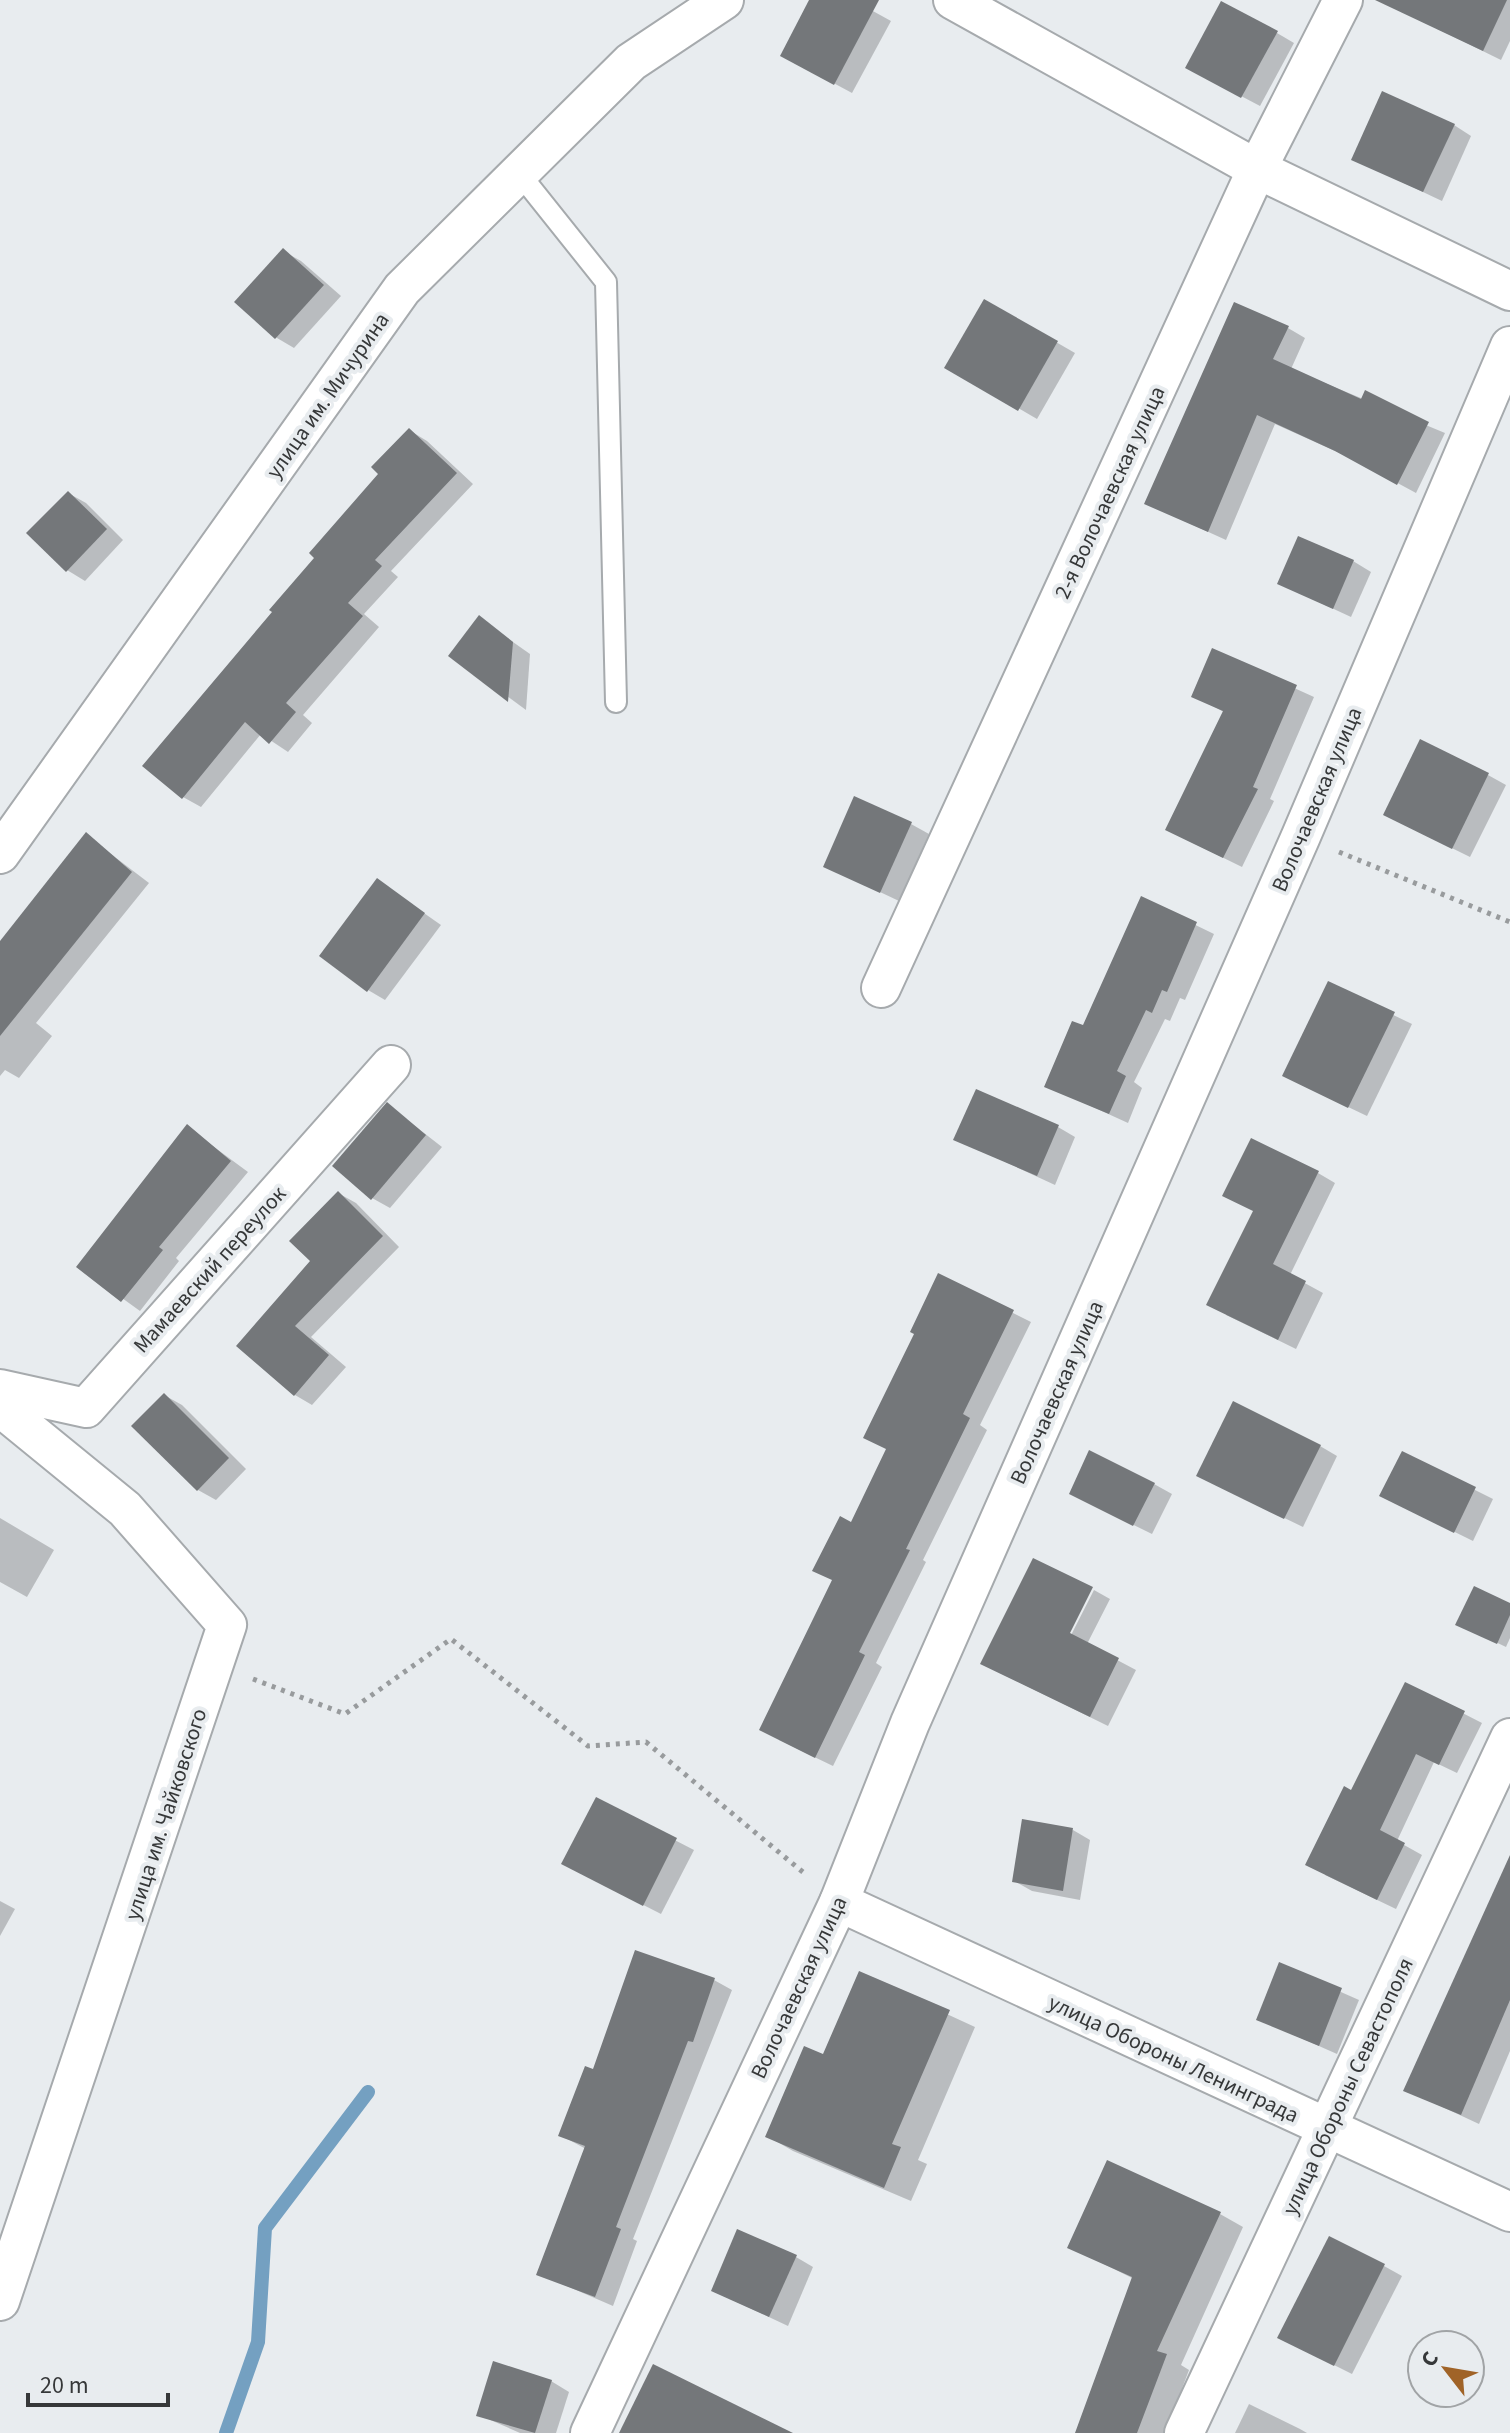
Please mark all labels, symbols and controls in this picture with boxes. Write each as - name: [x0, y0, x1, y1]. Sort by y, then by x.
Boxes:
- street label: улица им. Мичурина: [258, 306, 397, 485]
- street label: 2-я Волочаевская улица: [1047, 381, 1173, 604]
- street label: Волочаевская улица: [1263, 702, 1370, 897]
- street label: Мамаевский переулок: [126, 1179, 294, 1360]
- street label: Волочаевская улица: [1002, 1295, 1112, 1489]
- street label: улица им. Чайковского: [117, 1704, 215, 1924]
- street label: Волочаевская улица: [743, 1891, 855, 2084]
- street label: улица Обороны Севастополя: [1274, 1952, 1422, 2220]
- street label: улица Обороны Ленинграда: [1043, 1987, 1304, 2131]
- north arrow: [1406, 2329, 1486, 2409]
- text: С: [1413, 2345, 1447, 2373]
- scale bar: [28, 2357, 168, 2407]
- text: 20 m: [40, 2368, 89, 2403]

